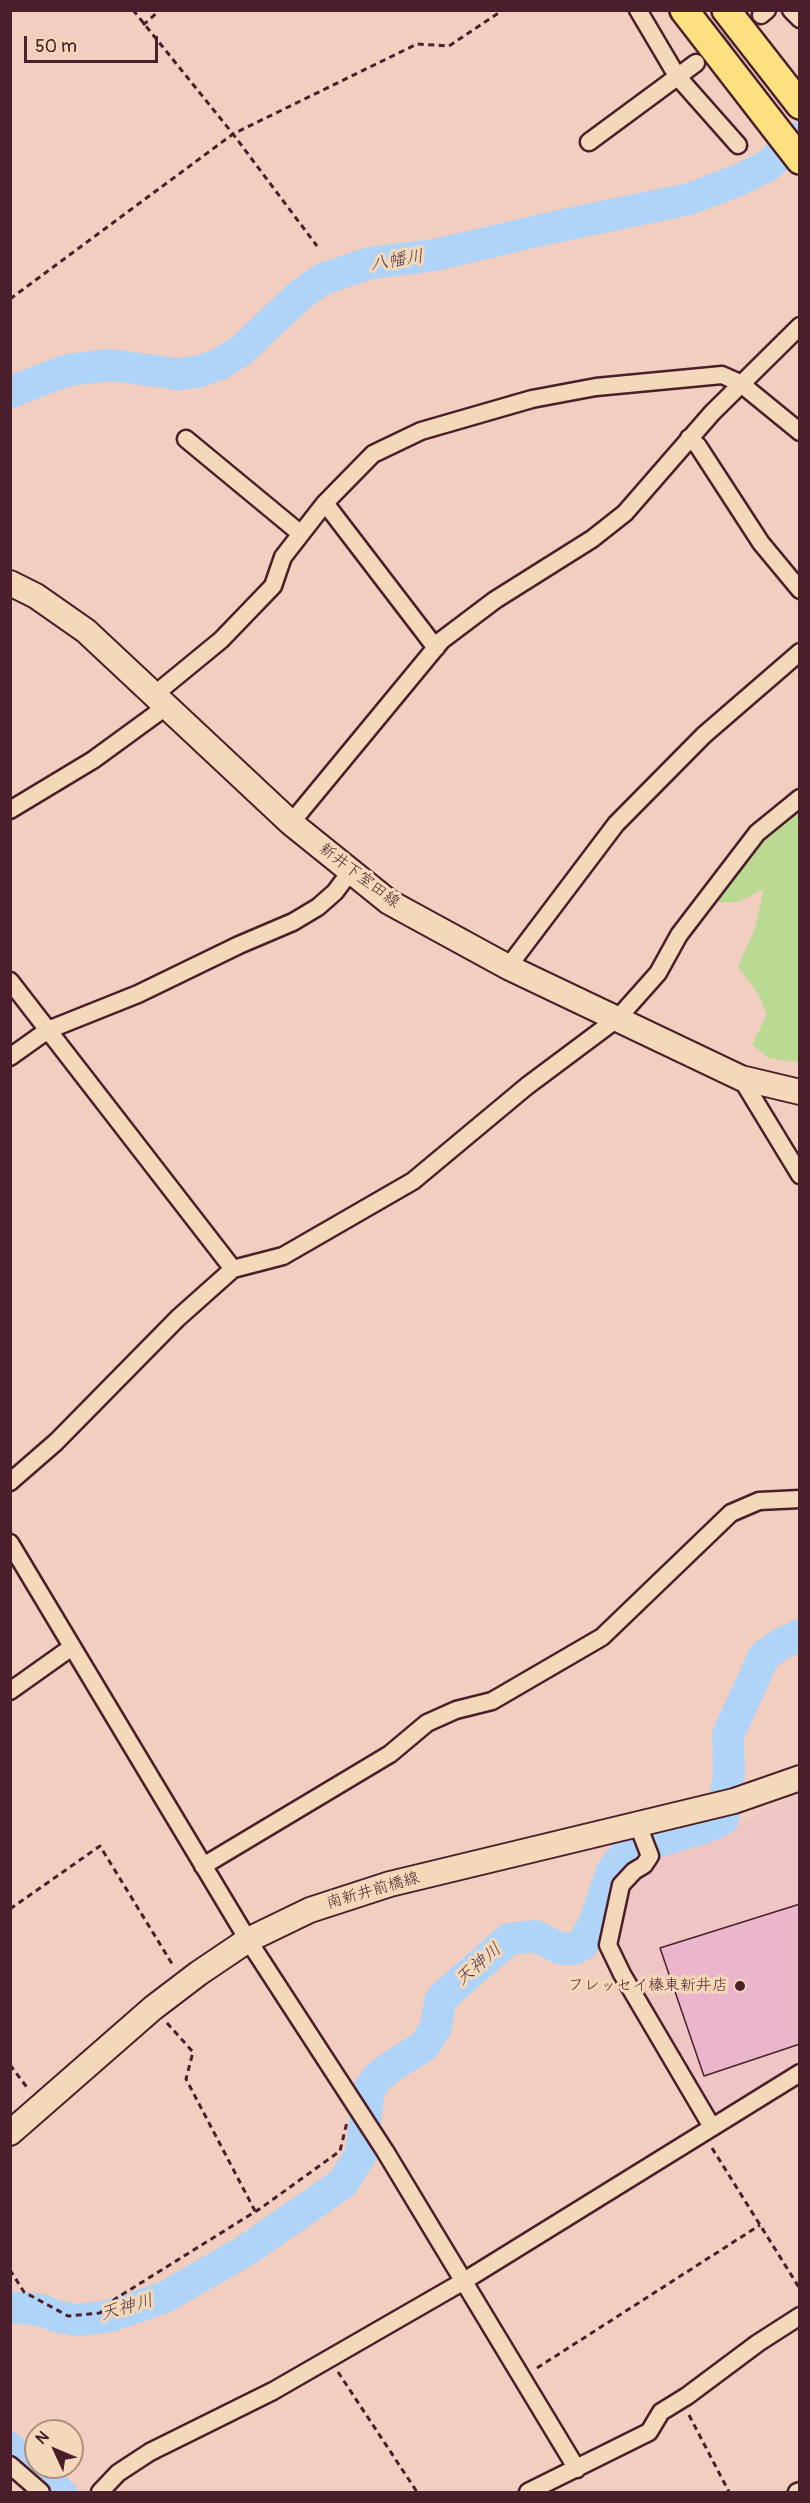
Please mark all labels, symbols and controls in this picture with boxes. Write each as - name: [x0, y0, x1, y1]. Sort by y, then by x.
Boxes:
- scale bar: [27, 24, 160, 62]
- text: 50 m: [35, 35, 77, 58]
- water label: 八幡川: [369, 246, 425, 276]
- street label: 新井下室田線: [315, 839, 403, 913]
- street label: 南新井前橋線: [324, 1869, 422, 1913]
- water label: 天神川: [452, 1939, 506, 1991]
- place label: フレッセイ榛東新井店: [568, 1976, 728, 1996]
- marker: フレッセイ榛東新井店: [733, 1979, 747, 1993]
- water label: 天神川: [98, 2290, 156, 2326]
- north arrow: [24, 2419, 84, 2479]
- text: N: [32, 2427, 53, 2449]

